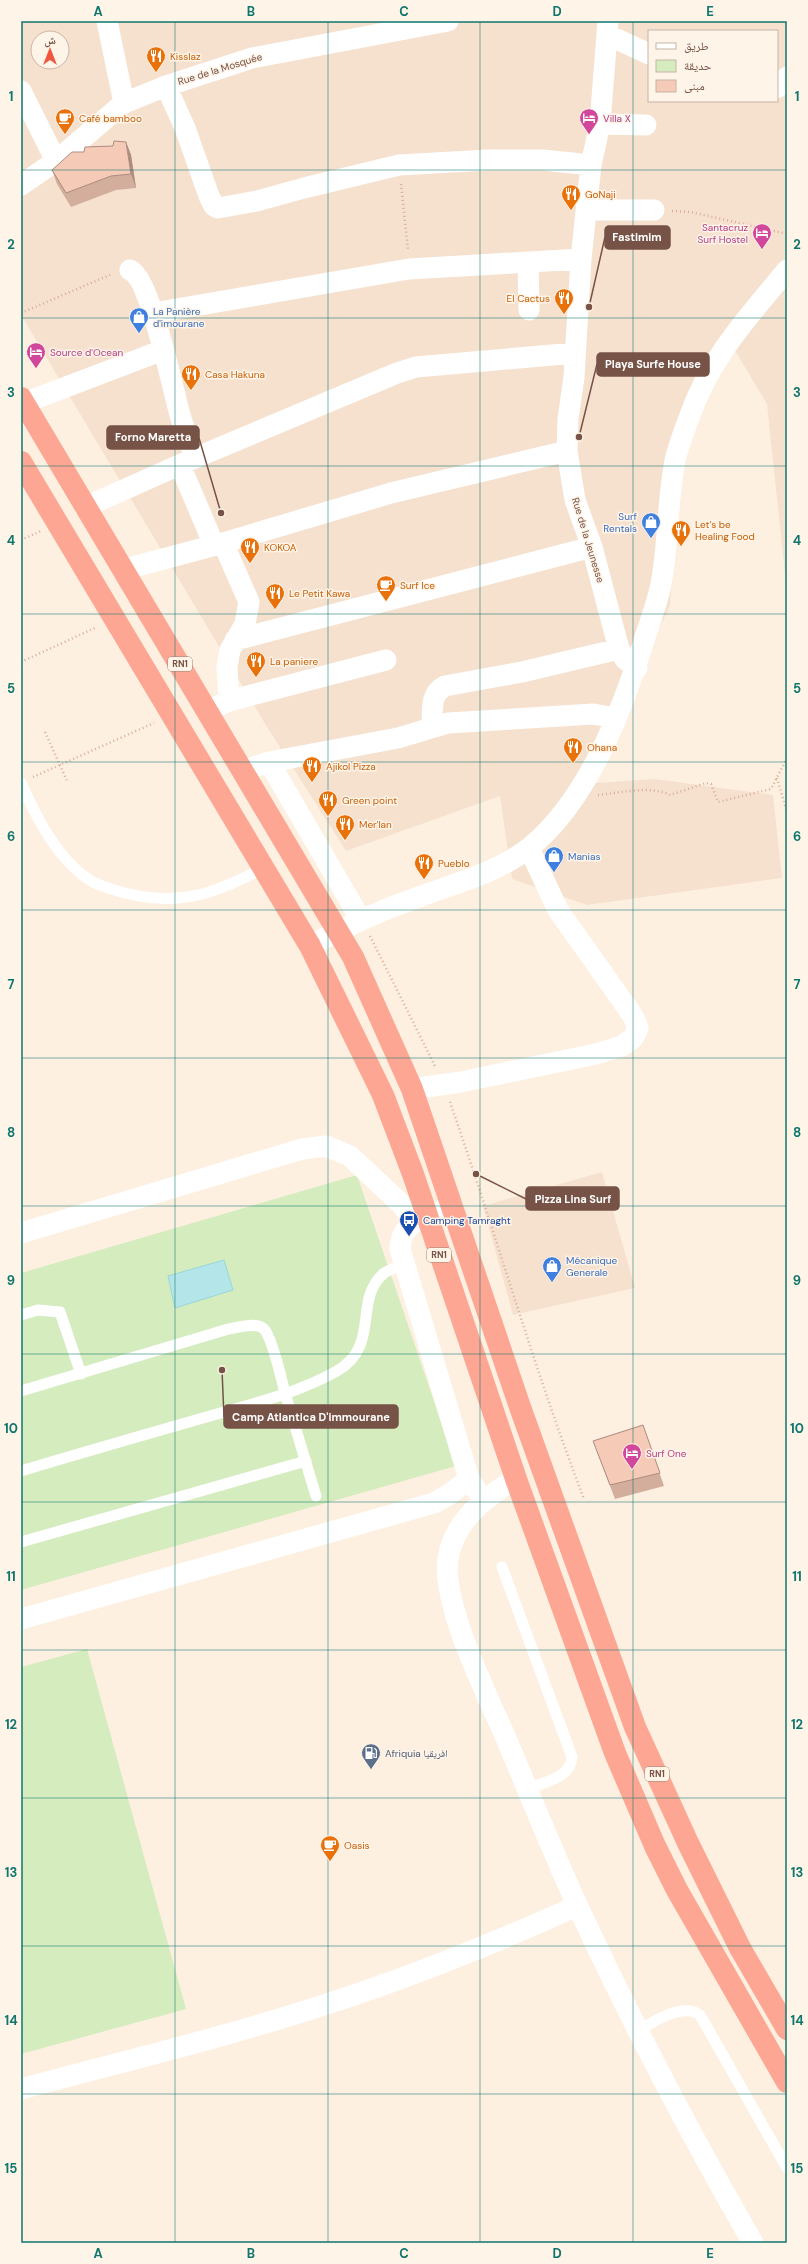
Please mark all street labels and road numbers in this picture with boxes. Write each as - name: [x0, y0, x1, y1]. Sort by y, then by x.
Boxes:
- street label: Rue de la Mosquée: [176, 50, 264, 88]
- street label: Rue de la Jeunesse: [569, 496, 607, 585]
- road number: RN1: [168, 657, 192, 671]
- road number: RN1: [427, 1248, 451, 1262]
- road number: RN1: [645, 1767, 669, 1781]

